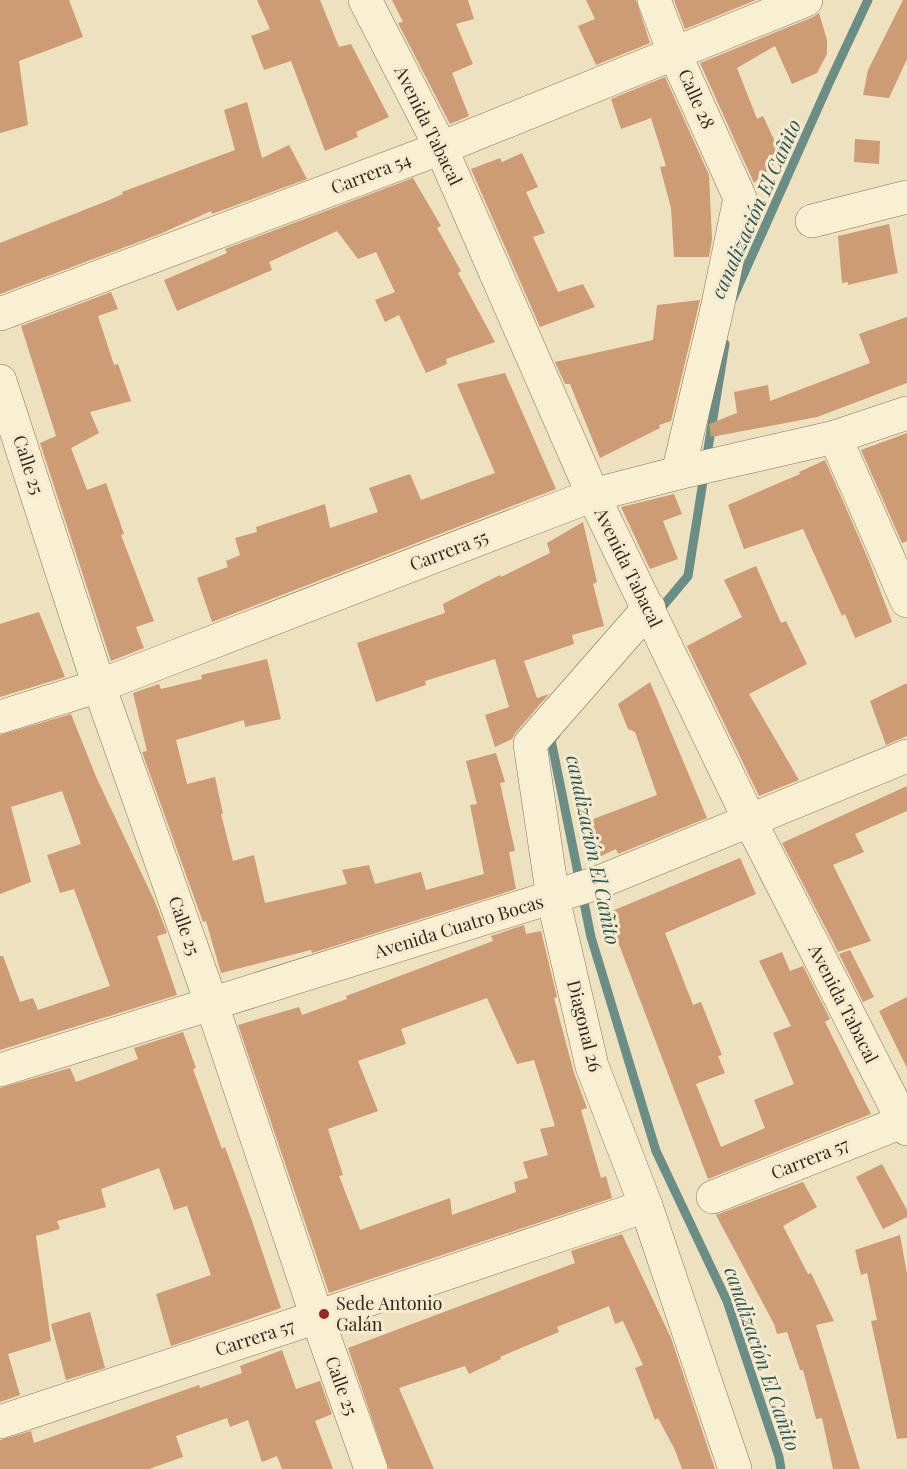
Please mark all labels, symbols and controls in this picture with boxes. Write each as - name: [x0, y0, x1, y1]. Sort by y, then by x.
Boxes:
- street label: Avenida Tabacal: [389, 61, 468, 189]
- street label: Calle 28: [673, 65, 721, 132]
- water label: canalización El Cañito: [703, 115, 806, 302]
- street label: Carrera 54: [327, 147, 414, 199]
- street label: Calle 25: [8, 432, 50, 497]
- street label: Avenida Tabacal: [589, 503, 668, 631]
- street label: Carrera 55: [406, 524, 491, 576]
- water label: canalización El Cañito: [561, 752, 628, 947]
- street label: Avenida Cuatro Bocas: [370, 889, 546, 964]
- street label: Calle 25: [164, 893, 206, 958]
- street label: Avenida Tabacal: [803, 939, 884, 1067]
- street label: Diagonal 26: [562, 977, 608, 1074]
- street label: Carrera 57: [767, 1131, 853, 1185]
- water label: canalización El Cañito: [719, 1263, 808, 1454]
- place label: Sede Antonio Galán: [336, 1291, 443, 1336]
- marker: Sede Antonio Galán: [317, 1307, 331, 1321]
- street label: Carrera 57: [212, 1313, 298, 1361]
- street label: Calle 25: [320, 1353, 364, 1418]

